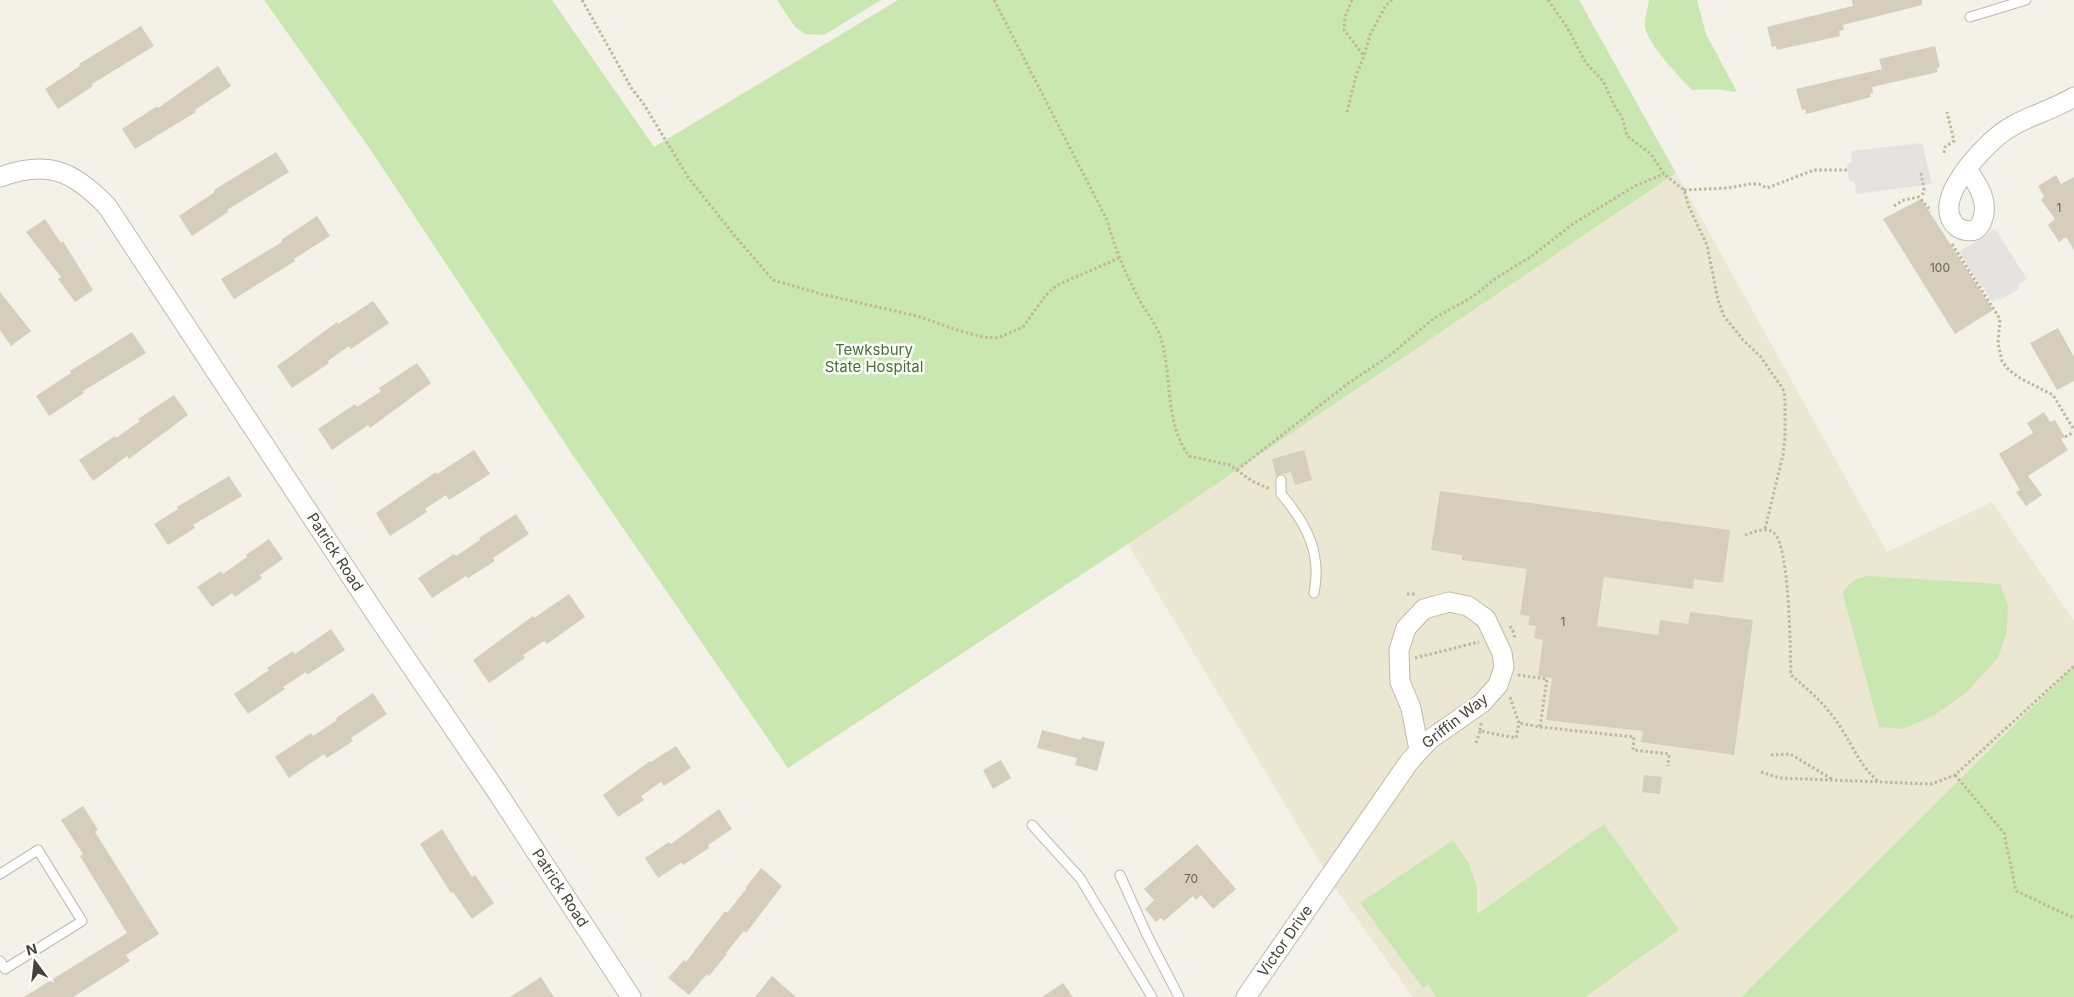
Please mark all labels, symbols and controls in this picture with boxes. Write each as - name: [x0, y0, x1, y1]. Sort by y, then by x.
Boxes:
- house number: 1: [2057, 200, 2061, 215]
- house number: 100: [1930, 260, 1950, 275]
- park label: Tewksbury State Hospital: [825, 340, 923, 376]
- street label: Patrick Road: [303, 509, 368, 594]
- house number: 1: [1561, 614, 1565, 629]
- street label: Griffin Way: [1418, 689, 1492, 752]
- street label: Patrick Road: [528, 845, 593, 930]
- house number: 70: [1184, 871, 1198, 886]
- street label: Victor Drive: [1253, 901, 1316, 980]
- north arrow: [10, 937, 60, 987]
- text: N: [24, 939, 39, 959]

